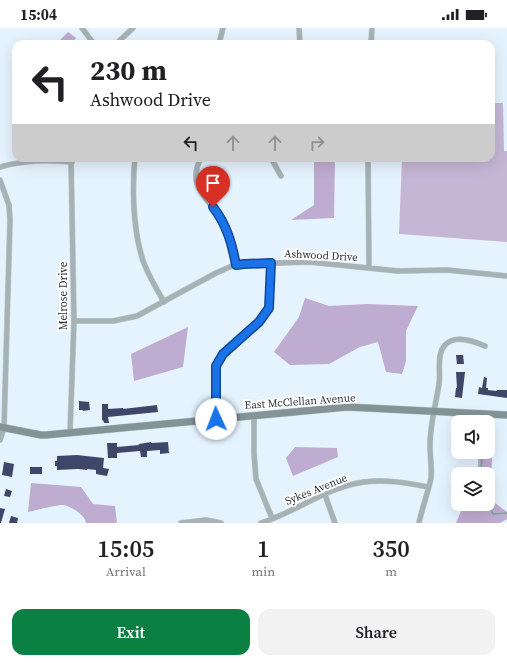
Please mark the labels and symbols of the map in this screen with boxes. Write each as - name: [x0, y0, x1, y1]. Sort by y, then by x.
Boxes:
- pin: [196, 166, 230, 207]
- street label: Ashwood Drive: [284, 246, 359, 265]
- street label: Melrose Drive: [56, 261, 71, 330]
- street label: East McClellan Avenue: [244, 390, 356, 413]
- position arrow: [195, 398, 237, 440]
- street label: Sykes Avenue: [283, 470, 350, 509]

